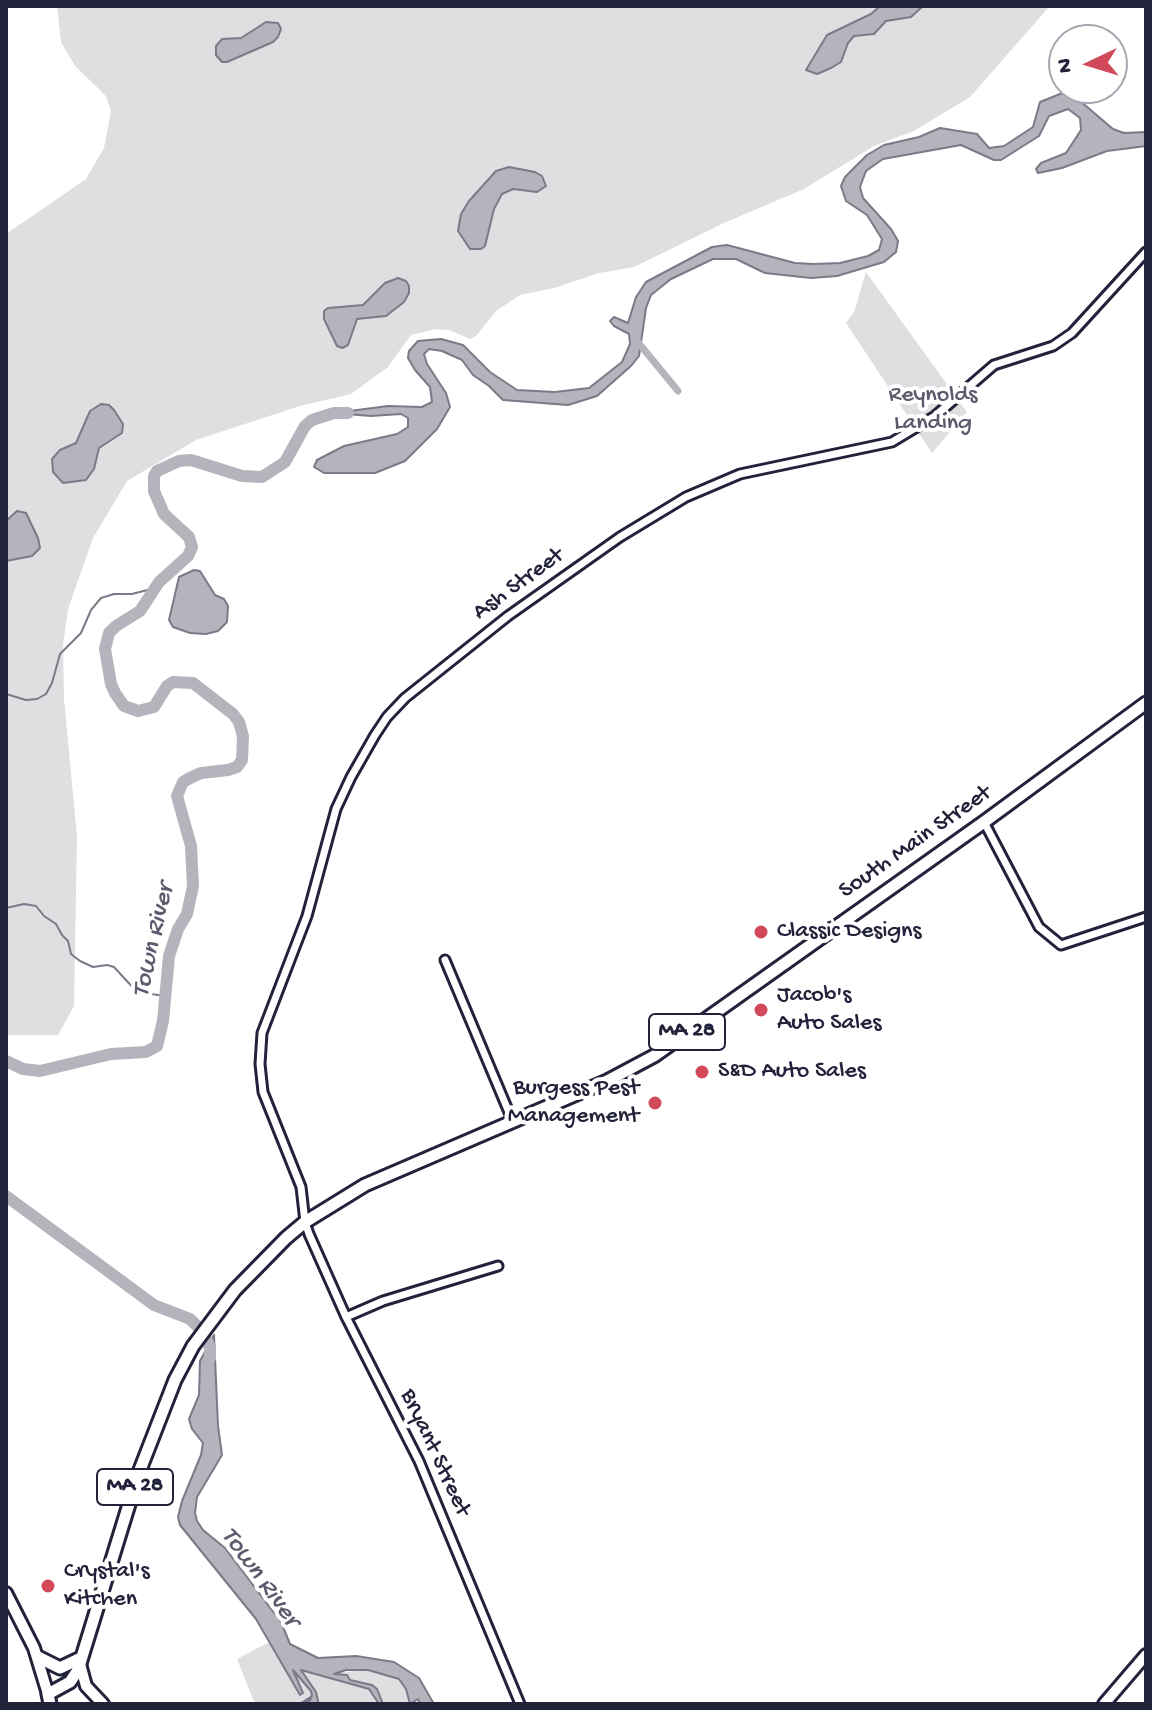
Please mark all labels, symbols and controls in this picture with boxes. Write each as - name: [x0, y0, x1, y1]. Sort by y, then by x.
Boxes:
- north arrow: [1048, 24, 1128, 104]
- text: N: [1053, 57, 1080, 74]
- park label: Reynolds Landing: [889, 382, 977, 438]
- street label: Ash Street: [468, 542, 570, 628]
- street label: South Main Street: [834, 780, 998, 906]
- water label: Town River: [127, 881, 183, 1001]
- place label: Classic Designs: [777, 918, 921, 946]
- marker: Classic Designs: [752, 923, 770, 941]
- place label: Jacob's Auto Sales: [777, 982, 881, 1038]
- marker: Jacob's Auto Sales: [752, 1001, 770, 1019]
- road number: MA 28: [649, 1014, 725, 1050]
- place label: S&D Auto Sales: [718, 1058, 866, 1086]
- marker: S&D Auto Sales: [693, 1063, 711, 1081]
- place label: Burgess Pest Management: [508, 1075, 639, 1131]
- marker: Burgess Pest Management: [646, 1094, 664, 1112]
- street label: Bryant Street: [392, 1385, 476, 1521]
- road number: MA 28: [97, 1469, 173, 1505]
- water label: Town River: [212, 1522, 306, 1634]
- place label: Crystal's Kitchen: [64, 1558, 149, 1614]
- marker: Crystal's Kitchen: [39, 1577, 57, 1595]

